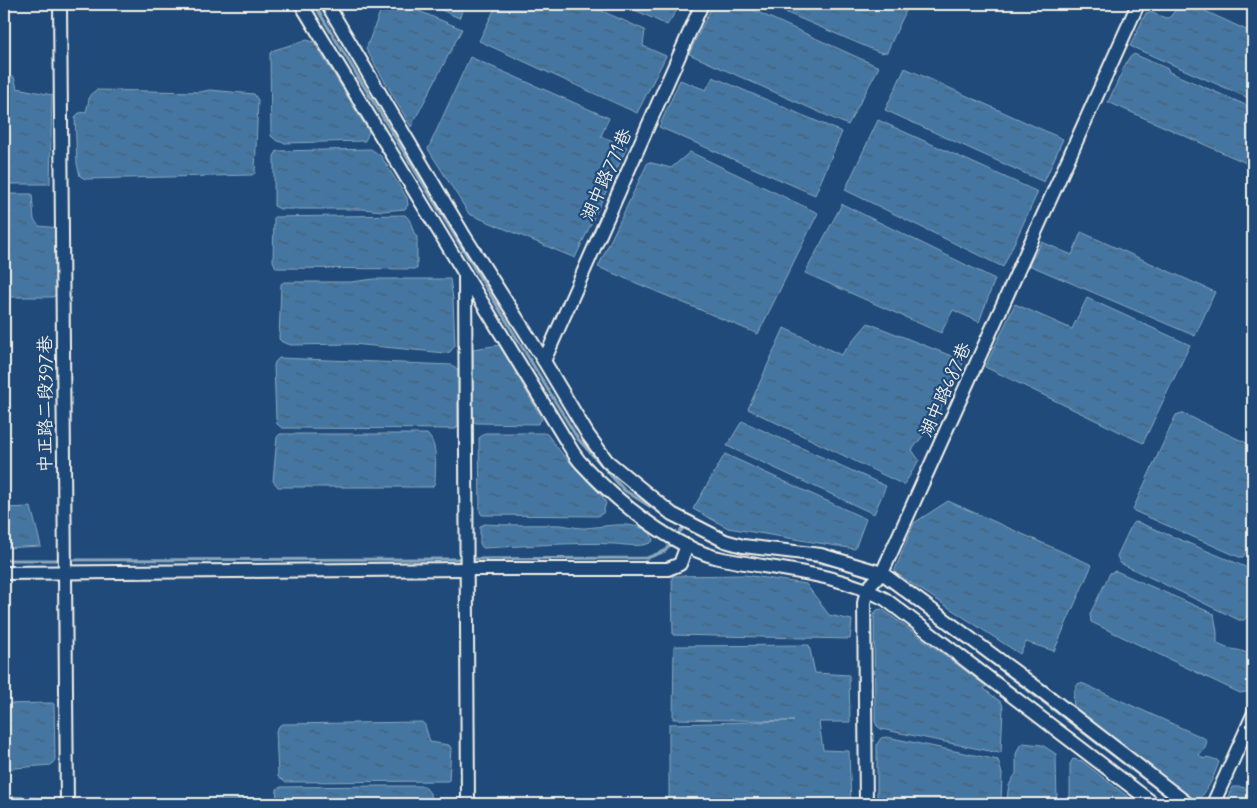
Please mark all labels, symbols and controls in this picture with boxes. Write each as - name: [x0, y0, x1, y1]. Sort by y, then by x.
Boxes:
- street label: 湖中路771巷: [576, 125, 638, 225]
- street label: 中正路二段397巷: [34, 336, 58, 472]
- street label: 湖中路687巷: [914, 339, 978, 441]

